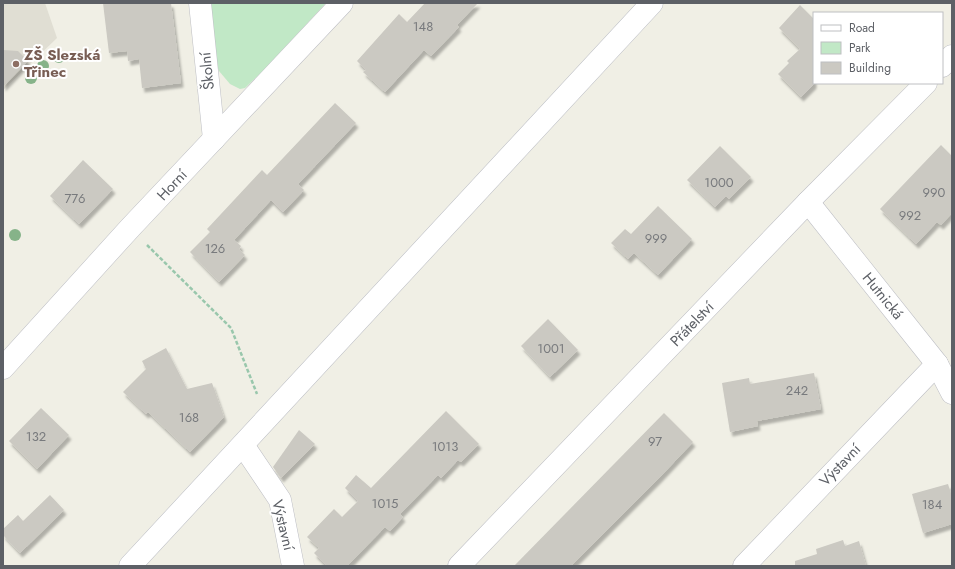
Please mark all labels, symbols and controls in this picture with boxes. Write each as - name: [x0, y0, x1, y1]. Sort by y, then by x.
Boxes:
- legend: [813, 12, 943, 84]
- house number: 148: [413, 17, 433, 36]
- text: Road: [849, 19, 875, 37]
- text: Park: [849, 39, 871, 57]
- place label: ZŠ Slezská Třinec: [24, 44, 100, 83]
- street label: Školní: [194, 50, 220, 91]
- marker: ZŠ Slezská Třinec: [11, 59, 21, 69]
- text: Building: [849, 59, 891, 77]
- street label: Horní: [152, 164, 193, 206]
- house number: 1000: [704, 173, 734, 192]
- house number: 990: [923, 183, 946, 202]
- house number: 776: [64, 189, 86, 208]
- house number: 992: [899, 206, 921, 225]
- house number: 999: [645, 229, 667, 248]
- house number: 126: [205, 239, 225, 258]
- street label: Hutnická: [857, 268, 909, 324]
- street label: Přátelství: [665, 296, 720, 352]
- house number: 1001: [537, 339, 565, 358]
- house number: 242: [786, 381, 808, 400]
- house number: 168: [179, 408, 199, 427]
- house number: 132: [26, 427, 46, 446]
- house number: 97: [648, 432, 662, 451]
- house number: 1013: [432, 437, 458, 456]
- street label: Výstavní: [814, 438, 867, 491]
- house number: 1015: [372, 494, 398, 513]
- house number: 184: [922, 495, 943, 514]
- street label: Výstavní: [266, 497, 300, 554]

